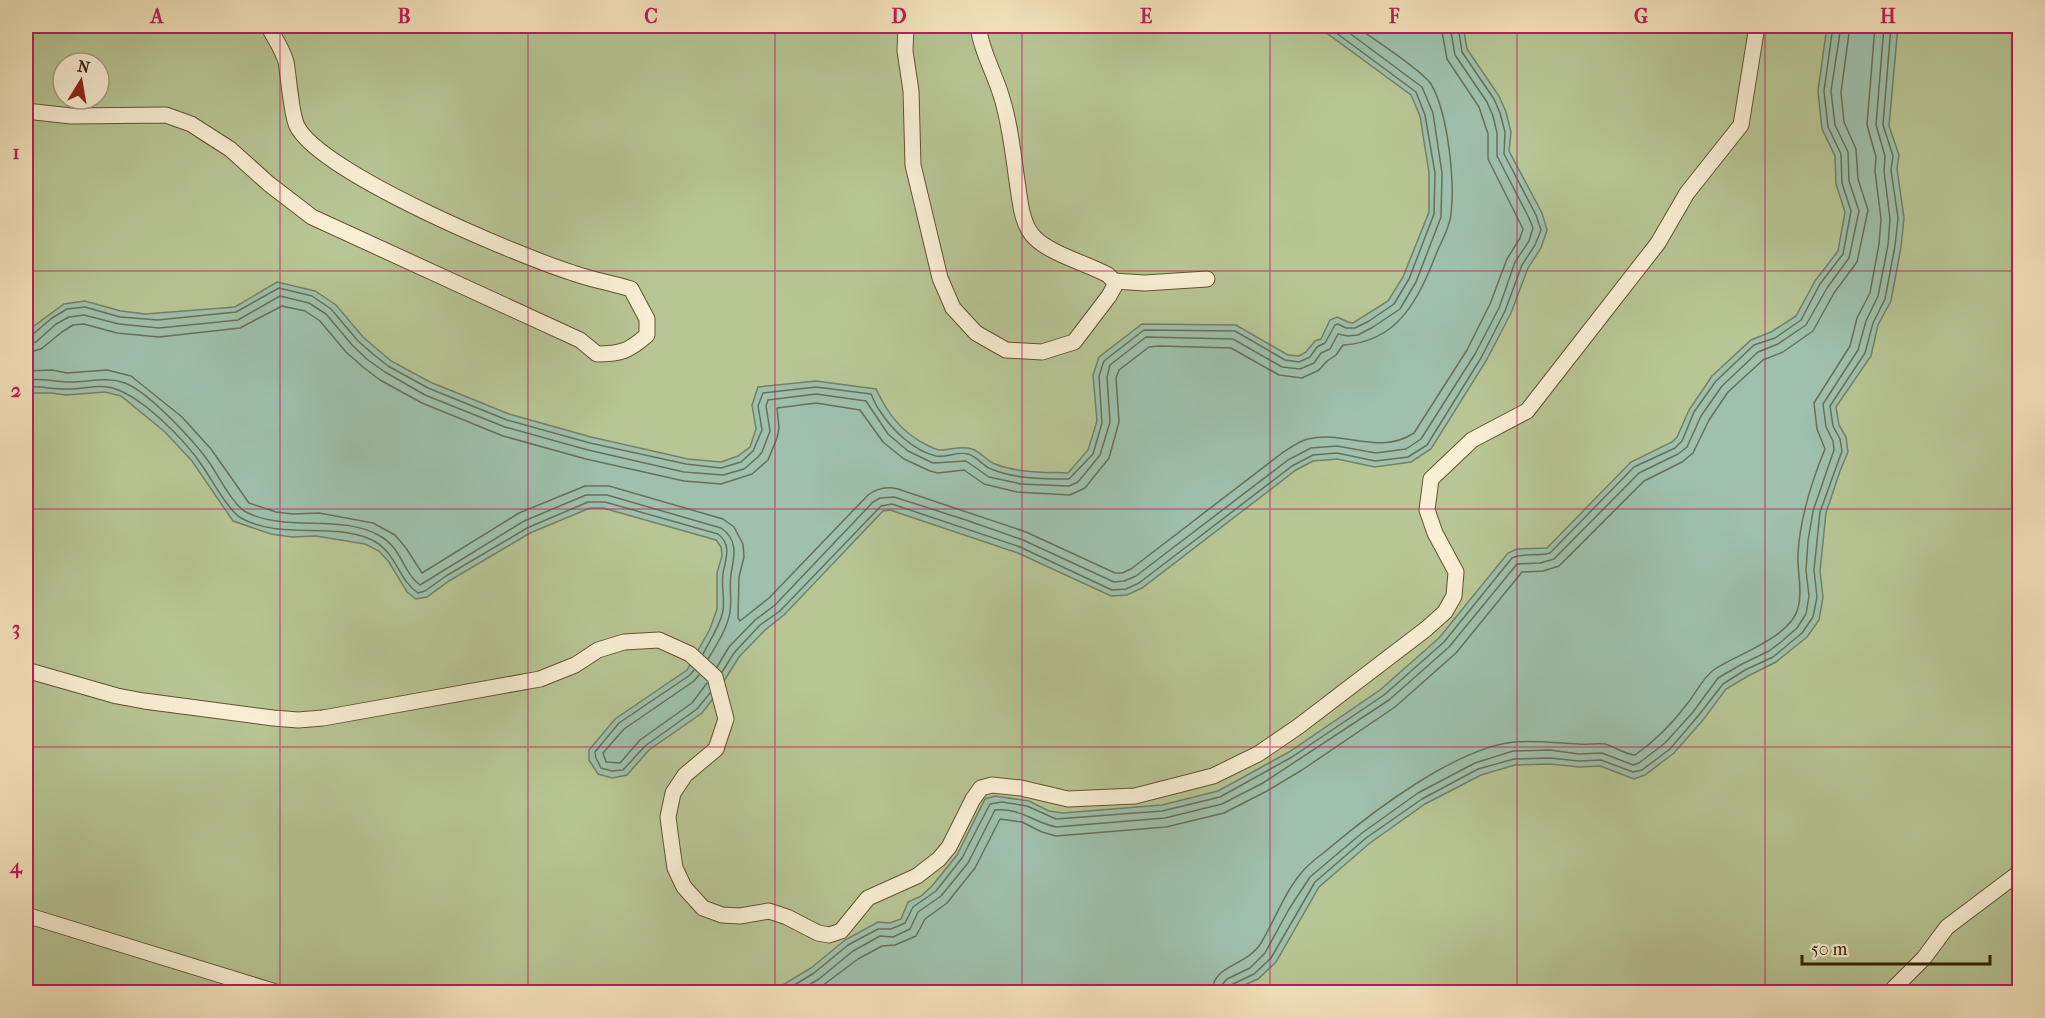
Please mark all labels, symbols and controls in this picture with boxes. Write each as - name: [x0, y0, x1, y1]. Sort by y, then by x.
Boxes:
- text: A: [149, 5, 165, 28]
- text: B: [397, 5, 411, 28]
- text: C: [644, 5, 658, 28]
- text: D: [891, 5, 907, 28]
- text: E: [1140, 5, 1152, 28]
- text: F: [1388, 5, 1400, 28]
- text: G: [1634, 5, 1648, 28]
- text: H: [1880, 5, 1896, 28]
- north arrow: [51, 51, 111, 111]
- text: N: [76, 56, 92, 77]
- text: 1: [12, 141, 20, 164]
- text: 2: [11, 379, 21, 402]
- text: 3: [12, 617, 20, 640]
- text: 4: [9, 855, 23, 879]
- scale bar: [1802, 928, 1990, 966]
- text: 50 m: [1811, 939, 1848, 960]

